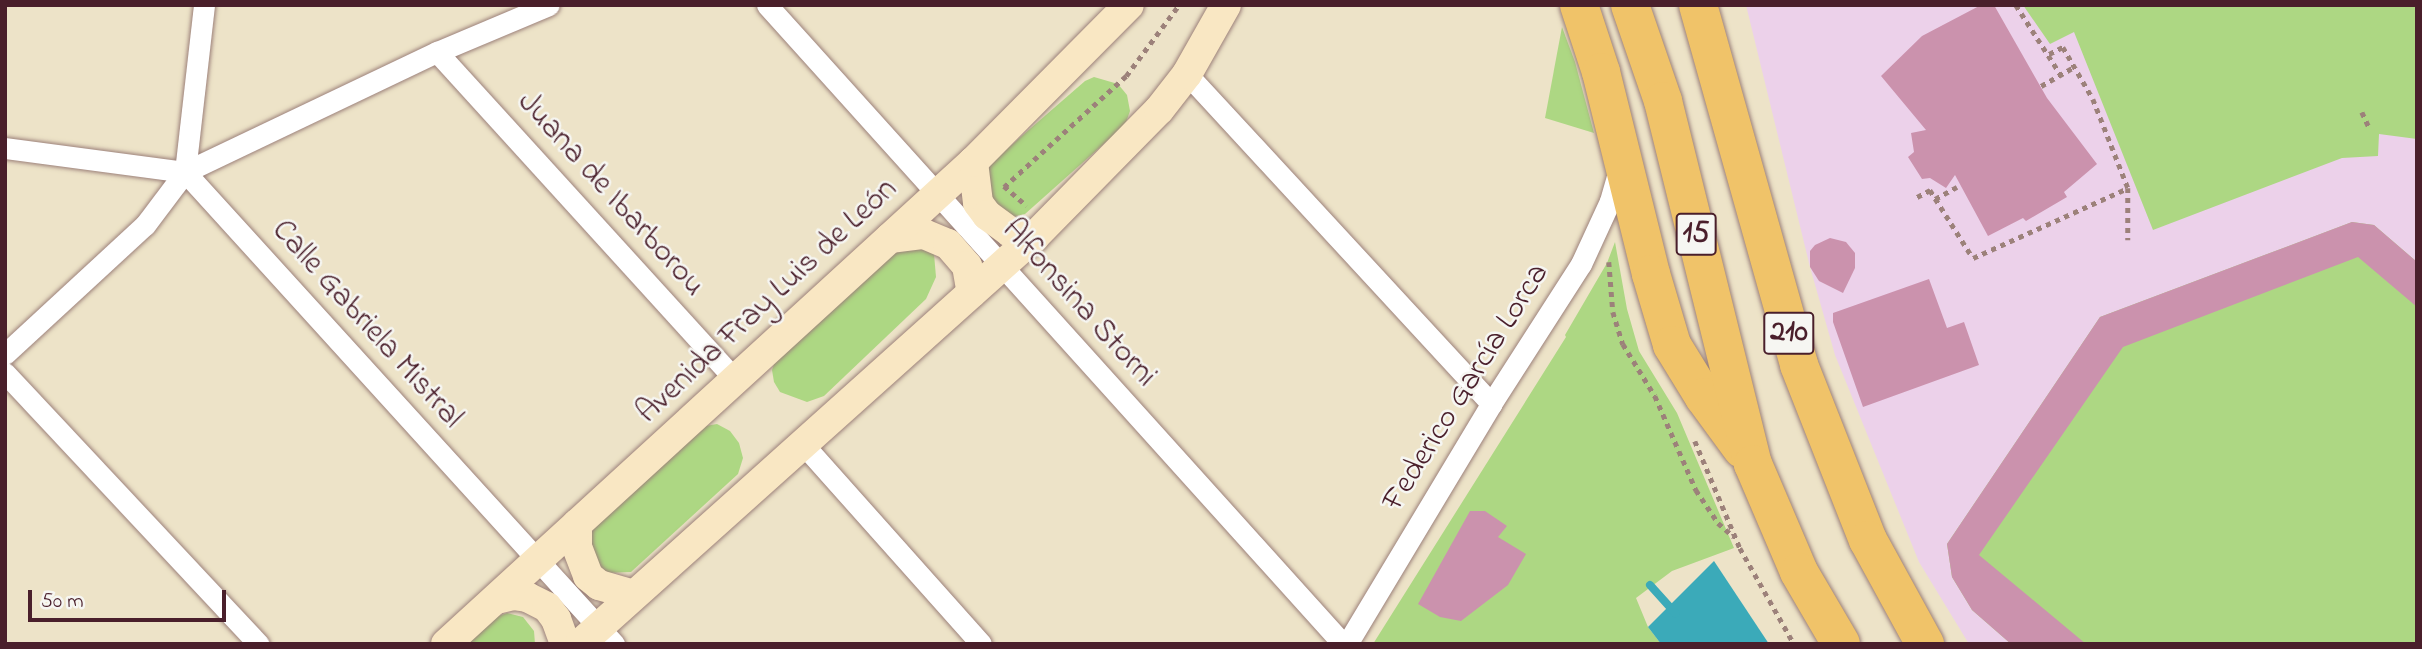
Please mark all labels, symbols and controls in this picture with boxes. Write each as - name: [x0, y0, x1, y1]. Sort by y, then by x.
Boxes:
- street label: Juana de Ibarborou: [508, 85, 712, 305]
- street label: Avenida Fray Luis de León: [630, 171, 906, 433]
- road number: 15: [1675, 208, 1717, 260]
- street label: Alfonsina Storni: [992, 212, 1164, 396]
- street label: Calle Gabriela Mistral: [262, 213, 470, 437]
- street label: Federico García Lorca: [1375, 257, 1559, 519]
- road number: 210: [1763, 306, 1815, 360]
- scale bar: [32, 576, 229, 620]
- text: 50 m: [41, 587, 84, 617]

